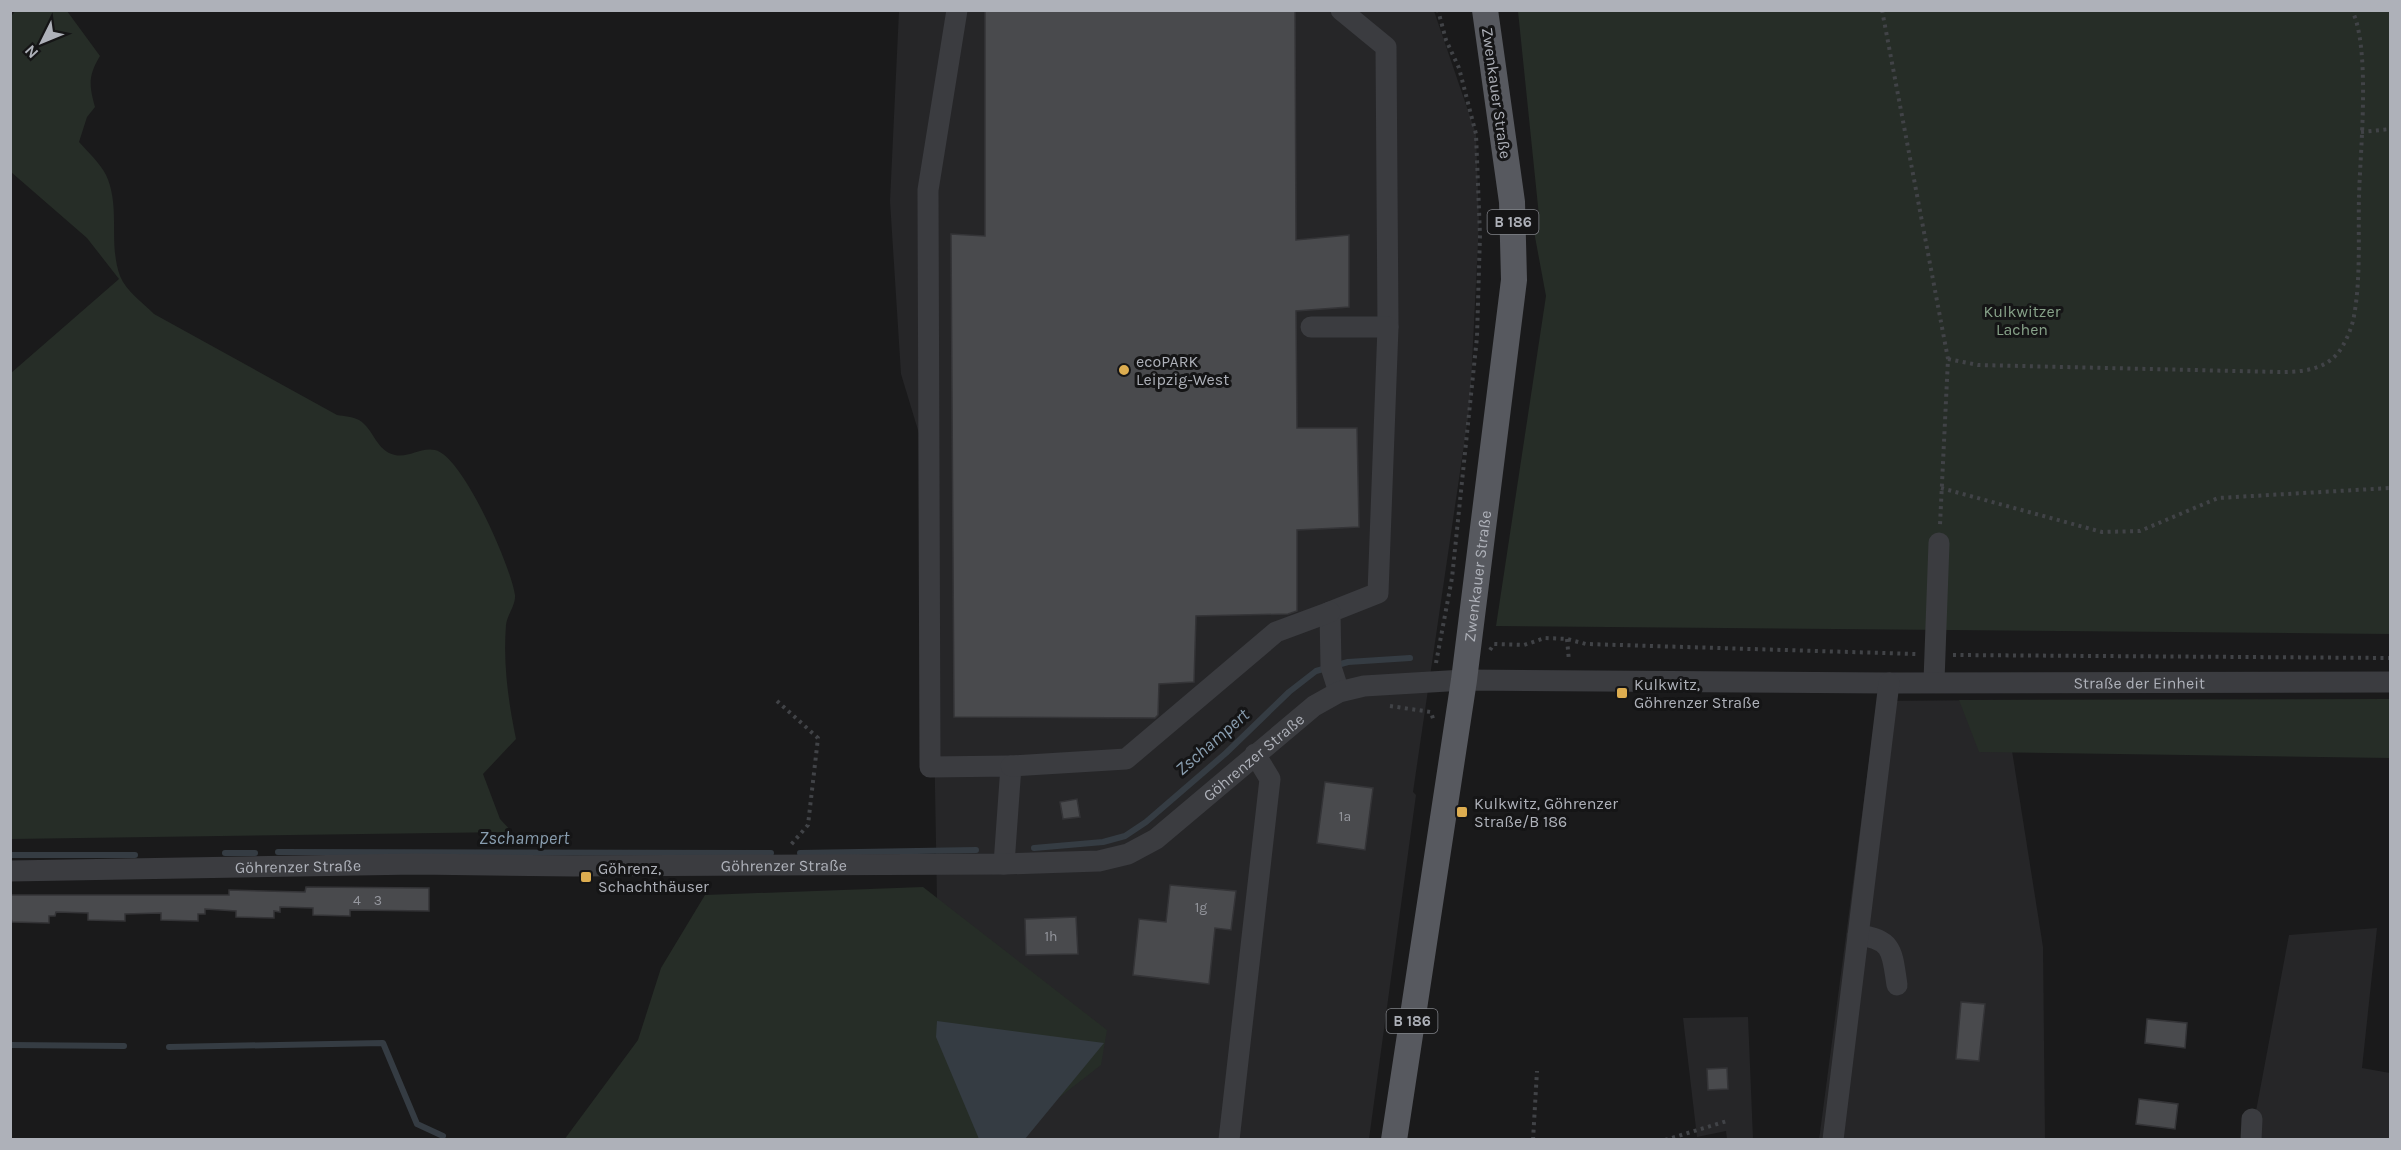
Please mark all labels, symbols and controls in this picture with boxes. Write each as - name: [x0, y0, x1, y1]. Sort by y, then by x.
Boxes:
- north arrow: [12, 12, 72, 72]
- street label: Zwenkauer Straße: [1478, 26, 1515, 160]
- text: N: [21, 41, 42, 63]
- road number: B 186: [1488, 210, 1538, 234]
- park label: Kulkwitzer Lachen: [1984, 302, 2061, 339]
- place label: ecoPARK Leipzig-West: [1136, 352, 1229, 389]
- marker: ecoPARK Leipzig-West: [1117, 363, 1131, 377]
- street label: Zwenkauer Straße: [1460, 509, 1495, 643]
- street label: Straße der Einheit: [2073, 673, 2205, 693]
- place label: Kulkwitz, Göhrenzer Straße: [1634, 675, 1760, 712]
- marker: Kulkwitz, Göhrenzer Straße: [1615, 686, 1629, 700]
- water label: Zschampert: [1171, 703, 1254, 780]
- street label: Göhrenzer Straße: [1199, 710, 1308, 805]
- place label: Kulkwitz, Göhrenzer Straße/B 186: [1474, 794, 1618, 831]
- marker: Kulkwitz, Göhrenzer Straße/B 186: [1455, 805, 1469, 819]
- house number: 1a: [1339, 808, 1351, 825]
- water label: Zschampert: [479, 827, 570, 849]
- street label: Göhrenzer Straße: [235, 856, 361, 877]
- street label: Göhrenzer Straße: [721, 856, 847, 875]
- place label: Göhrenz, Schachthäuser: [598, 859, 709, 896]
- marker: Göhrenz, Schachthäuser: [579, 870, 593, 884]
- house number: 4: [353, 892, 361, 909]
- house number: 3: [374, 892, 382, 909]
- house number: 1g: [1195, 899, 1207, 916]
- house number: 1h: [1044, 928, 1058, 945]
- road number: B 186: [1386, 1009, 1438, 1033]

